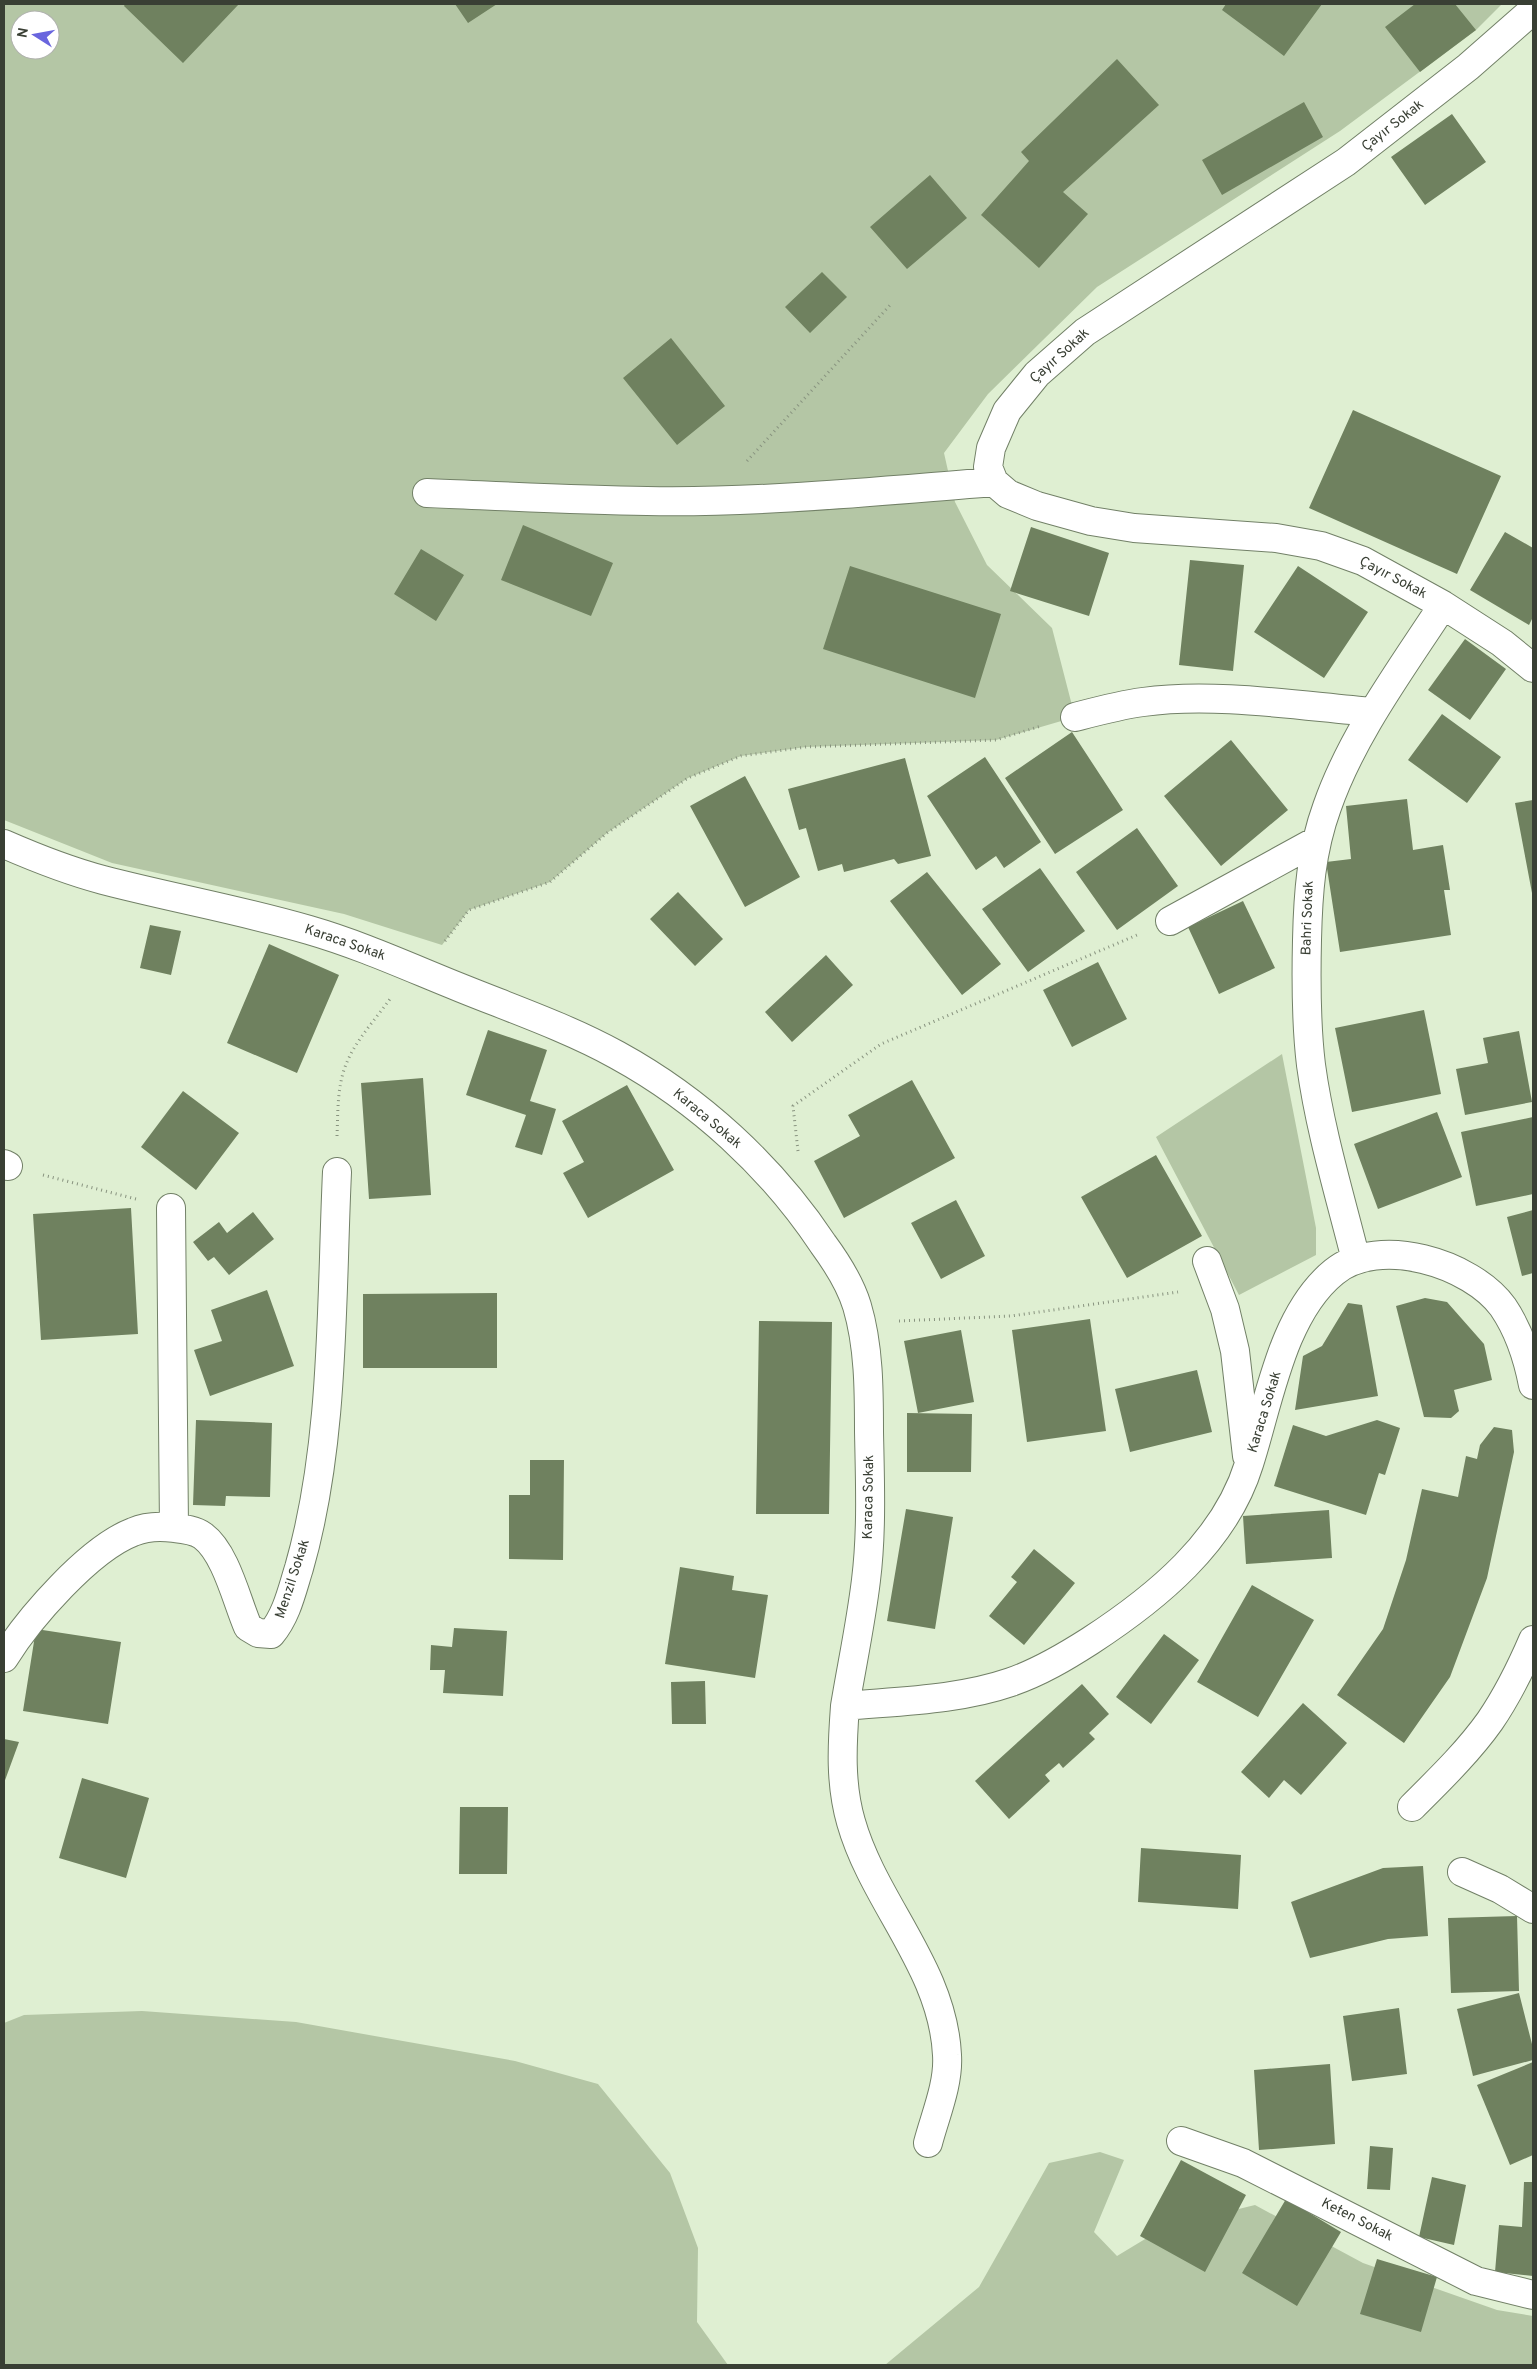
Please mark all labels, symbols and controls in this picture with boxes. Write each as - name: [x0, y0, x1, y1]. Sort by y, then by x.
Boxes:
- north arrow: [10, 10, 60, 60]
- text: N: [14, 26, 33, 39]
- street label: Çayır Sokak: [1359, 96, 1427, 156]
- street label: Çayır Sokak: [1027, 325, 1093, 387]
- street label: Çayır Sokak: [1356, 553, 1430, 603]
- street label: Bahri Sokak: [1298, 880, 1318, 956]
- street label: Karaca Sokak: [302, 921, 388, 965]
- street label: Karaca Sokak: [669, 1085, 745, 1153]
- street label: Karaca Sokak: [1244, 1369, 1286, 1455]
- street label: Karaca Sokak: [860, 1455, 878, 1539]
- street label: Menzil Sokak: [272, 1537, 314, 1621]
- street label: Keten Sokak: [1318, 2195, 1396, 2245]

